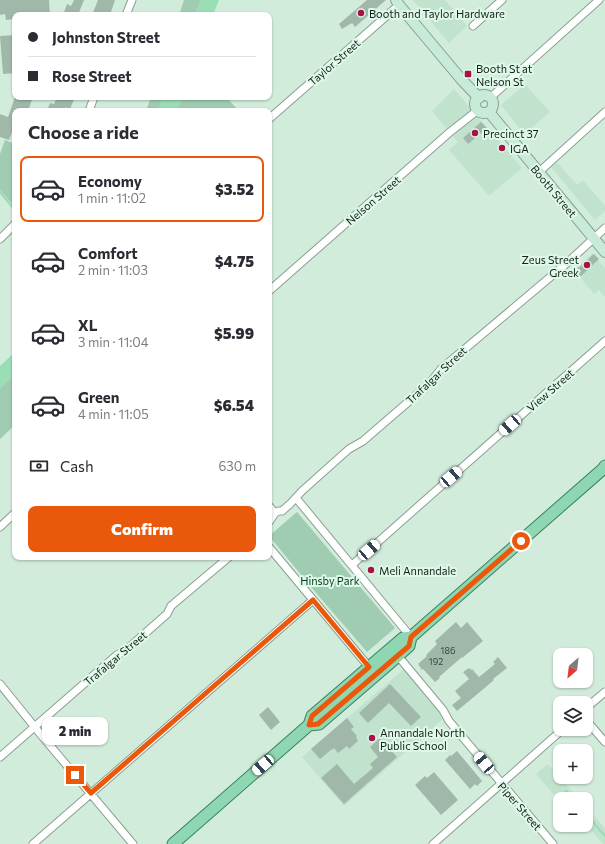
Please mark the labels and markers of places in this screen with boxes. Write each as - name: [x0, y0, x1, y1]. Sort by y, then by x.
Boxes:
- place label: Booth and Taylor Hardware: [369, 7, 505, 20]
- marker: Booth and Taylor Hardware: [356, 8, 366, 18]
- place label: Booth St at Nelson St: [476, 62, 533, 88]
- marker: Booth St at Nelson St: [463, 69, 473, 79]
- place label: Precinct 37: [483, 127, 539, 140]
- marker: Precinct 37: [470, 128, 480, 138]
- place label: IGA: [510, 142, 529, 155]
- marker: IGA: [497, 143, 507, 153]
- place label: Zeus Street Greek: [521, 253, 579, 279]
- marker: Zeus Street Greek: [582, 260, 592, 270]
- place label: Meli Annandale: [379, 564, 456, 577]
- marker: Meli Annandale: [366, 565, 376, 575]
- place label: Annandale North Public School: [380, 726, 465, 752]
- marker: Annandale North Public School: [367, 733, 377, 743]

